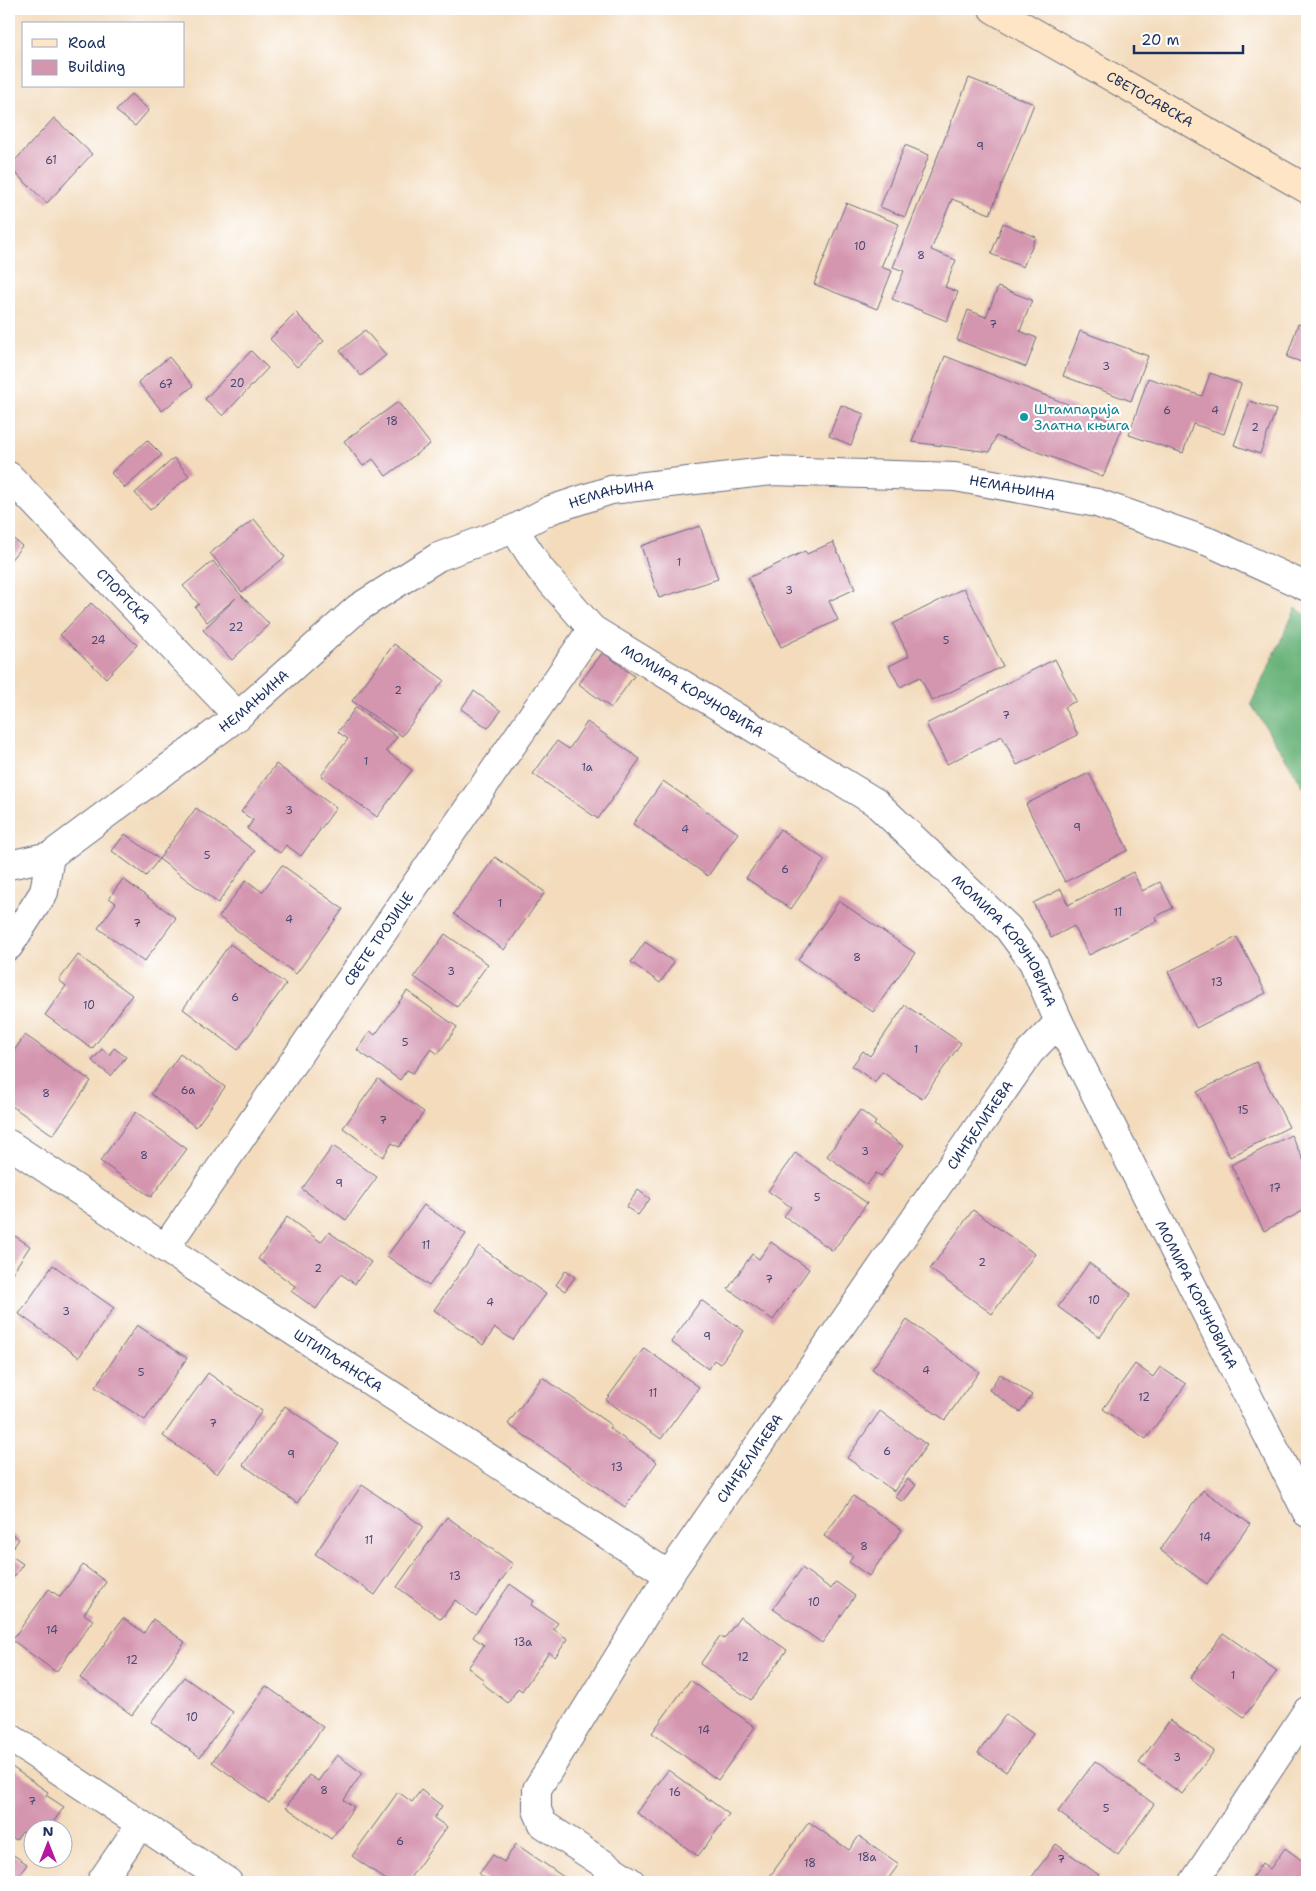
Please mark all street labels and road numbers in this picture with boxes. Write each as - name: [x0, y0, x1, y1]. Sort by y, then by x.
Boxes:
- street label: СВЕТОСАВСКА: [1103, 67, 1197, 131]
- street label: НЕМАЊИНА: [968, 471, 1057, 504]
- street label: НЕМАЊИНА: [566, 476, 655, 512]
- street label: СПОРТСКА: [93, 564, 155, 628]
- street label: МОМИРА КОРУНОВИЋА: [618, 640, 767, 741]
- street label: НЕМАЊИНА: [215, 666, 292, 736]
- street label: МОМИРА КОРУНОВИЋА: [948, 871, 1060, 1010]
- street label: СВЕТЕ ТРОЈИЦЕ: [340, 888, 417, 989]
- street label: СИНЂЕЛИЋЕВА: [943, 1077, 1017, 1173]
- street label: МОМИРА КОРУНОВИЋА: [1152, 1217, 1242, 1372]
- street label: ШТИПЉАНСКА: [290, 1325, 386, 1396]
- street label: СИНЂЕЛИЋЕВА: [713, 1410, 787, 1506]

